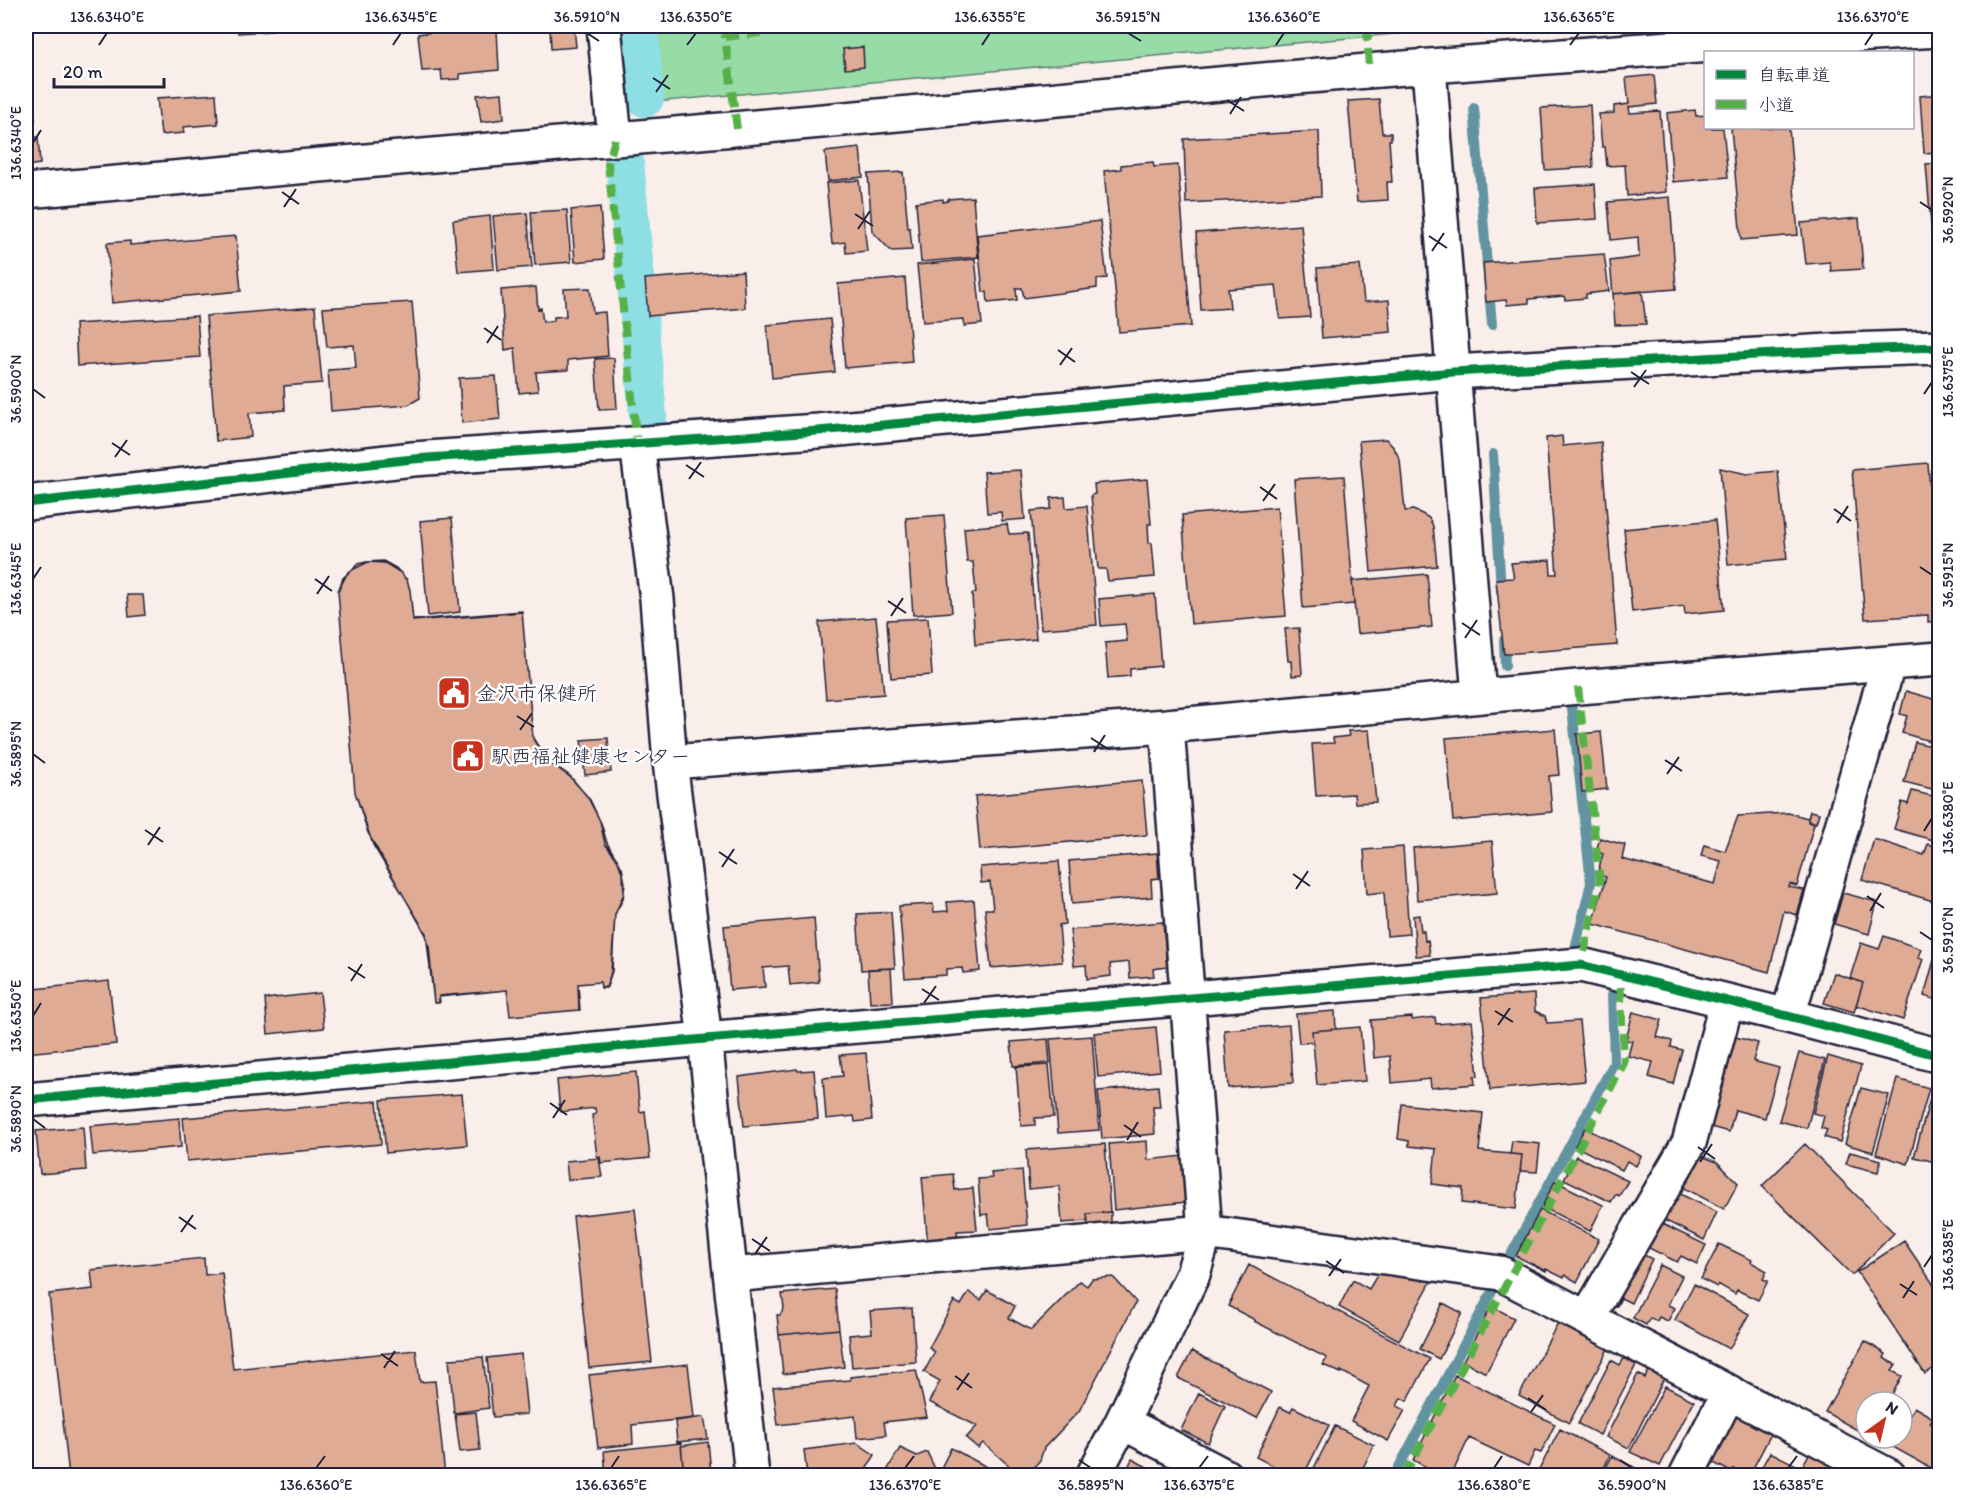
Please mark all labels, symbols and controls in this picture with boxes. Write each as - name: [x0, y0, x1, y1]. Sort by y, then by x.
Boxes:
- text: 136.6340°E: [70, 8, 144, 26]
- text: 136.6345°E: [365, 8, 437, 26]
- text: 36.5910°N: [554, 8, 620, 26]
- text: 136.6350°E: [660, 8, 732, 26]
- text: 136.6355°E: [954, 8, 1026, 26]
- text: 36.5915°N: [1096, 8, 1160, 26]
- text: 136.6360°E: [1248, 8, 1320, 26]
- text: 136.6365°E: [1543, 8, 1615, 26]
- text: 136.6370°E: [1837, 8, 1909, 26]
- scale bar: [54, 51, 164, 89]
- legend: [1704, 51, 1914, 129]
- text: 20 m: [63, 61, 103, 83]
- text: 自転車道: [1758, 64, 1830, 86]
- text: 小道: [1758, 94, 1794, 116]
- text: 136.6340°E: [7, 106, 25, 180]
- text: 36.5920°N: [1939, 176, 1957, 244]
- text: 136.6375°E: [1939, 347, 1957, 417]
- text: 36.5900°N: [7, 355, 25, 423]
- text: 136.6345°E: [7, 543, 25, 615]
- text: 36.5915°N: [1939, 543, 1957, 607]
- public building icon: 金沢市保健所: [436, 675, 472, 711]
- place label: 金沢市保健所: [477, 681, 597, 705]
- text: 36.5895°N: [7, 721, 25, 787]
- public building icon: 駅西福祉健康センター: [450, 738, 486, 774]
- place label: 駅西福祉健康センター: [491, 744, 690, 768]
- text: 136.6380°E: [1939, 781, 1957, 855]
- text: 36.5910°N: [1939, 907, 1957, 973]
- text: 136.6350°E: [7, 980, 25, 1052]
- text: 36.5890°N: [7, 1085, 25, 1153]
- text: 136.6385°E: [1939, 1219, 1957, 1291]
- north arrow: [1854, 1390, 1914, 1450]
- text: N: [1882, 1397, 1902, 1419]
- text: 136.6360°E: [280, 1476, 352, 1494]
- text: 136.6365°E: [575, 1476, 647, 1494]
- text: 136.6370°E: [869, 1476, 941, 1494]
- text: 36.5895°N: [1058, 1476, 1124, 1494]
- text: 136.6375°E: [1164, 1476, 1234, 1494]
- text: 136.6380°E: [1457, 1476, 1531, 1494]
- text: 36.5900°N: [1598, 1476, 1666, 1494]
- text: 136.6385°E: [1752, 1476, 1824, 1494]

